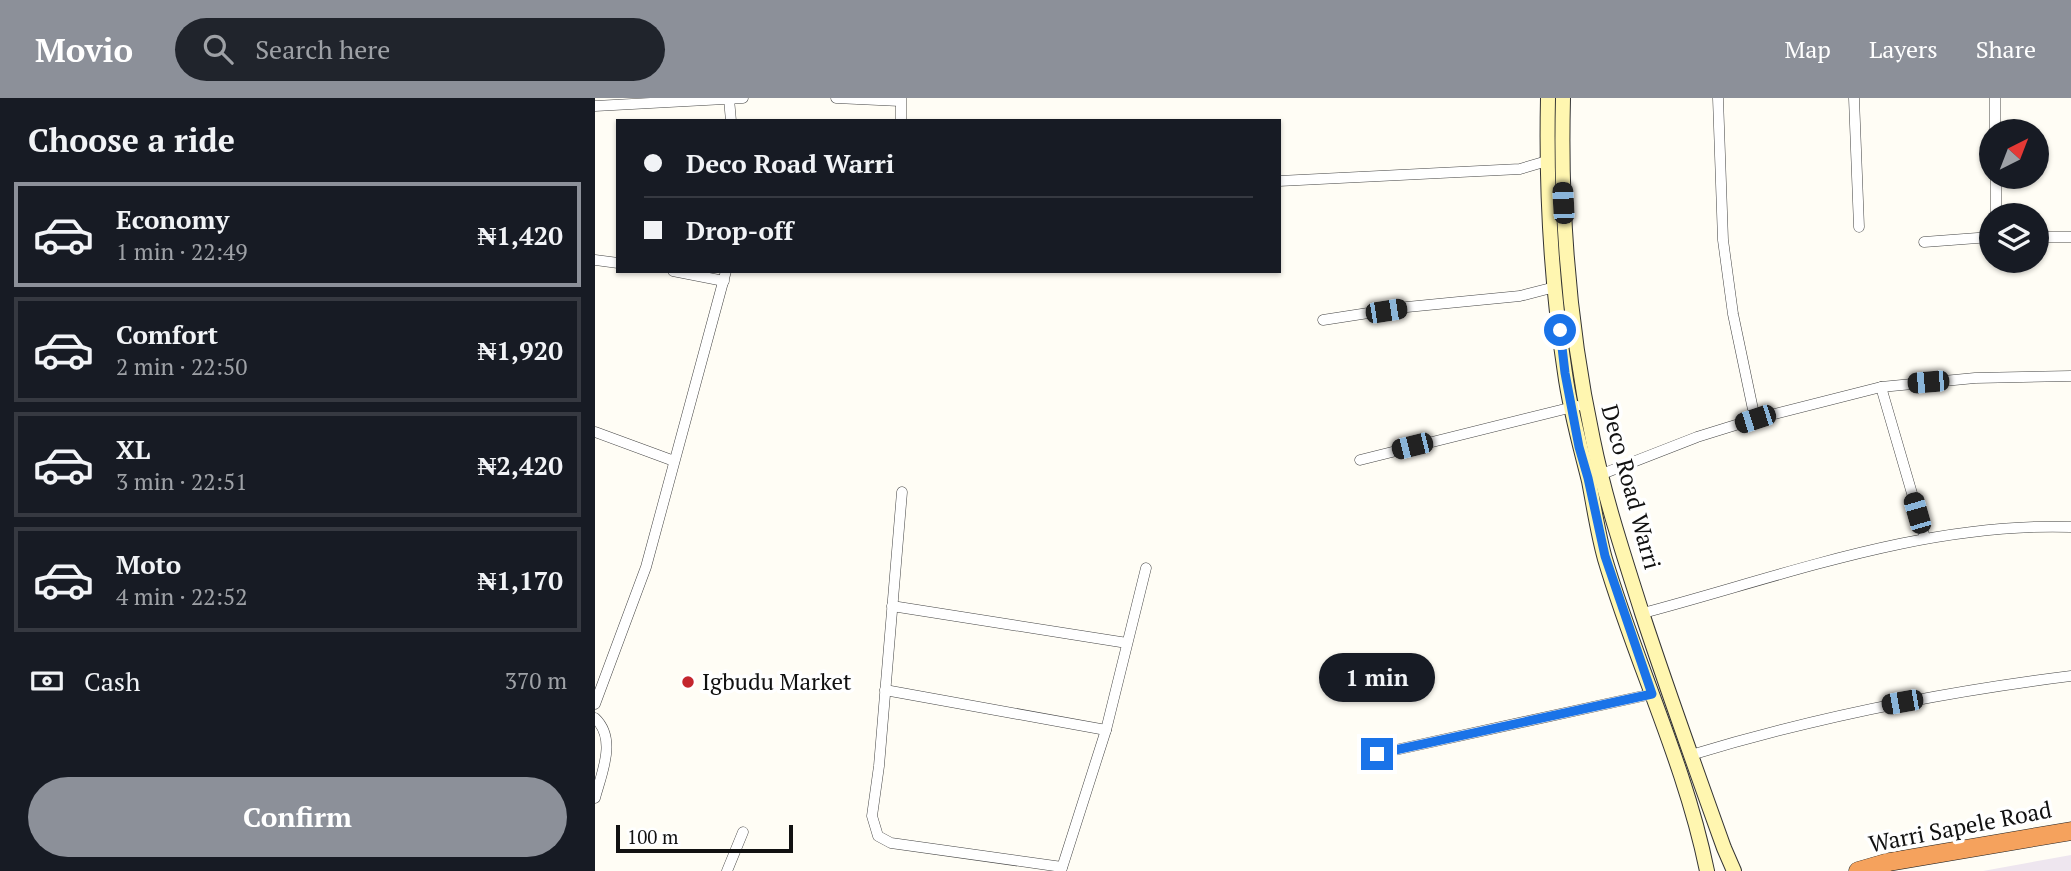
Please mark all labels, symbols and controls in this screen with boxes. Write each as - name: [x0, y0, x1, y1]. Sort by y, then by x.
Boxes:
- search box: [175, 18, 665, 81]
- text: Movio: [35, 28, 133, 71]
- icon: search: [199, 30, 237, 68]
- text: Search here: [255, 32, 390, 66]
- text: Map: [1784, 33, 1831, 65]
- text: Layers: [1869, 33, 1938, 65]
- text: Share: [1976, 33, 2036, 65]
- text: Choose a ride: [28, 119, 235, 161]
- north arrow: [1979, 119, 2049, 189]
- map controls: [1979, 119, 2049, 273]
- text: Deco Road Warri: [686, 146, 894, 180]
- car: [1552, 181, 1575, 225]
- text: Economy: [116, 202, 229, 236]
- icon: car: [32, 203, 95, 266]
- button: layers: [1979, 203, 2049, 273]
- text: Drop-off: [686, 213, 793, 247]
- text: ₦1,420: [478, 218, 563, 252]
- text: 1 min · 22:49: [116, 236, 248, 267]
- car: [1364, 297, 1409, 325]
- route start: [1544, 314, 1576, 346]
- text: Comfort: [116, 317, 218, 351]
- icon: car: [32, 318, 95, 381]
- text: ₦1,920: [478, 333, 563, 367]
- text: 2 min · 22:50: [116, 351, 248, 382]
- car: [1907, 370, 1950, 394]
- street label: Deco Road Warri: [1595, 401, 1668, 573]
- car: [1732, 403, 1779, 435]
- car: [1390, 431, 1435, 461]
- text: XL: [116, 432, 150, 466]
- icon: car: [32, 433, 95, 496]
- text: ₦2,420: [478, 448, 563, 482]
- text: 3 min · 22:51: [116, 466, 248, 497]
- car: [1902, 490, 1933, 536]
- text: Moto: [116, 547, 181, 581]
- icon: car: [32, 548, 95, 611]
- text: ₦1,170: [478, 563, 563, 597]
- text: 4 min · 22:52: [116, 581, 248, 612]
- callout: 1 min: [1319, 652, 1435, 702]
- icon: cash: [28, 662, 66, 700]
- text: 1 min: [1346, 662, 1408, 693]
- text: Cash: [84, 664, 140, 698]
- text: 370 m: [505, 665, 567, 696]
- place label: Igbudu Market: [702, 666, 852, 697]
- marker: Igbudu Market: [680, 674, 696, 690]
- car: [1880, 688, 1925, 716]
- route end: [1361, 738, 1393, 770]
- button: Confirm: [28, 777, 567, 857]
- street label: Warri Sapele Road: [1866, 794, 2054, 859]
- scale bar: [616, 822, 793, 854]
- text: 100 m: [627, 824, 678, 849]

